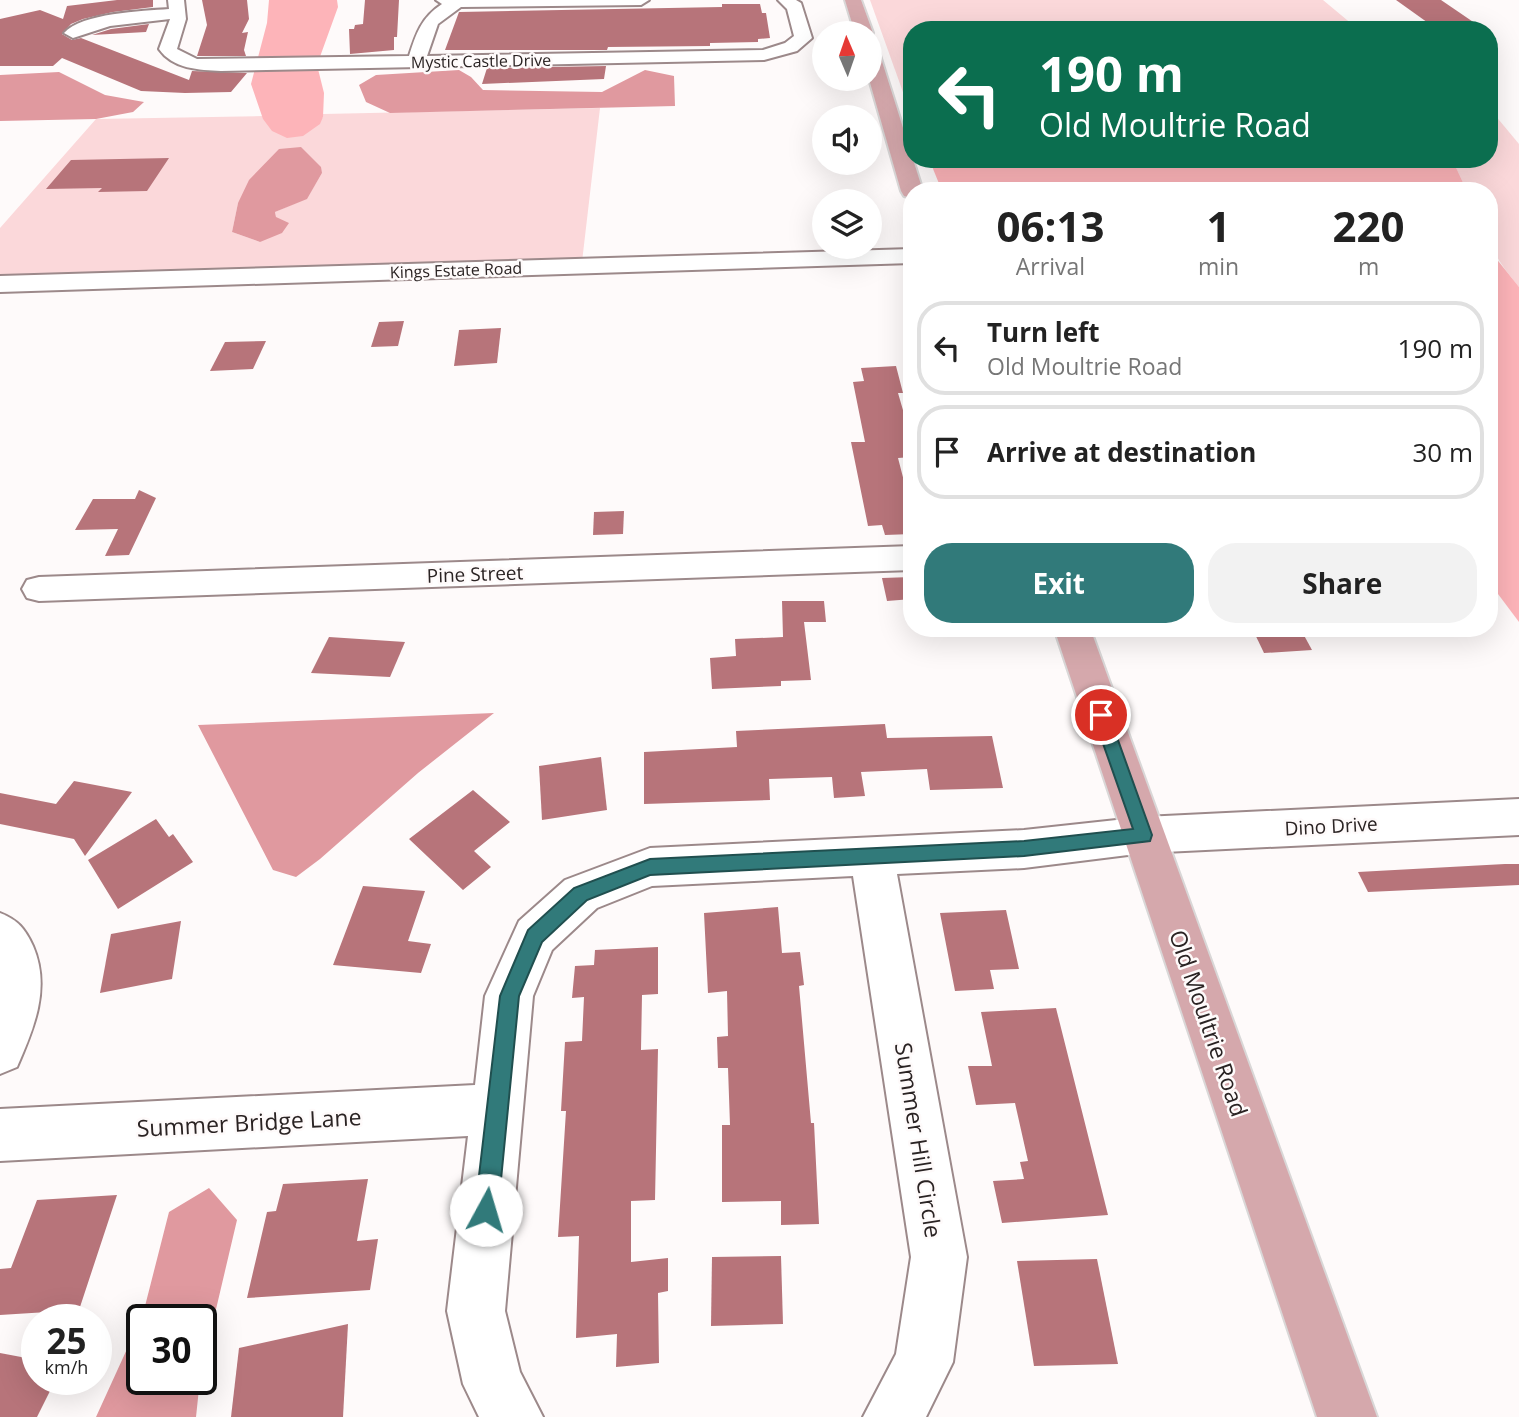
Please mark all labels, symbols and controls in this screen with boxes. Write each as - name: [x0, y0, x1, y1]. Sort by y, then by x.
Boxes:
- north arrow: [812, 21, 882, 91]
- map controls: [812, 21, 882, 259]
- text: 190 m: [1039, 40, 1184, 106]
- street label: Mystic Castle Drive: [411, 49, 551, 73]
- icon: left: [924, 49, 1015, 140]
- text: Old Moultrie Road: [1039, 103, 1311, 146]
- button: sound: [812, 105, 882, 175]
- button: layers: [812, 189, 882, 259]
- text: 06:13: [996, 197, 1104, 254]
- text: 1: [1206, 197, 1231, 254]
- text: 220: [1333, 197, 1405, 254]
- text: Arrival: [1016, 250, 1085, 282]
- text: min: [1198, 250, 1239, 282]
- text: m: [1358, 250, 1379, 282]
- street label: Kings Estate Road: [390, 257, 522, 283]
- text: Turn left: [987, 314, 1099, 350]
- icon: left: [928, 329, 966, 367]
- text: 190 m: [1398, 330, 1473, 366]
- text: Old Moultrie Road: [987, 350, 1182, 382]
- icon: arrive: [928, 433, 966, 471]
- text: Arrive at destination: [987, 434, 1256, 470]
- text: 30 m: [1412, 434, 1473, 470]
- button: Exit: [924, 543, 1194, 623]
- button: Share: [1208, 543, 1477, 623]
- street label: Pine Street: [426, 559, 524, 589]
- pin: [1071, 685, 1131, 745]
- icon: arrive: [1082, 696, 1120, 734]
- street label: Dino Drive: [1284, 811, 1378, 841]
- street label: Old Moultrie Road: [1162, 925, 1256, 1121]
- street label: Summer Hill Circle: [888, 1040, 950, 1240]
- street label: Summer Bridge Lane: [136, 1100, 362, 1144]
- position arrow: [449, 1173, 523, 1247]
- speed limit sign: 30: [126, 1304, 217, 1395]
- text: 25: [46, 1317, 87, 1364]
- text: km/h: [45, 1355, 88, 1379]

